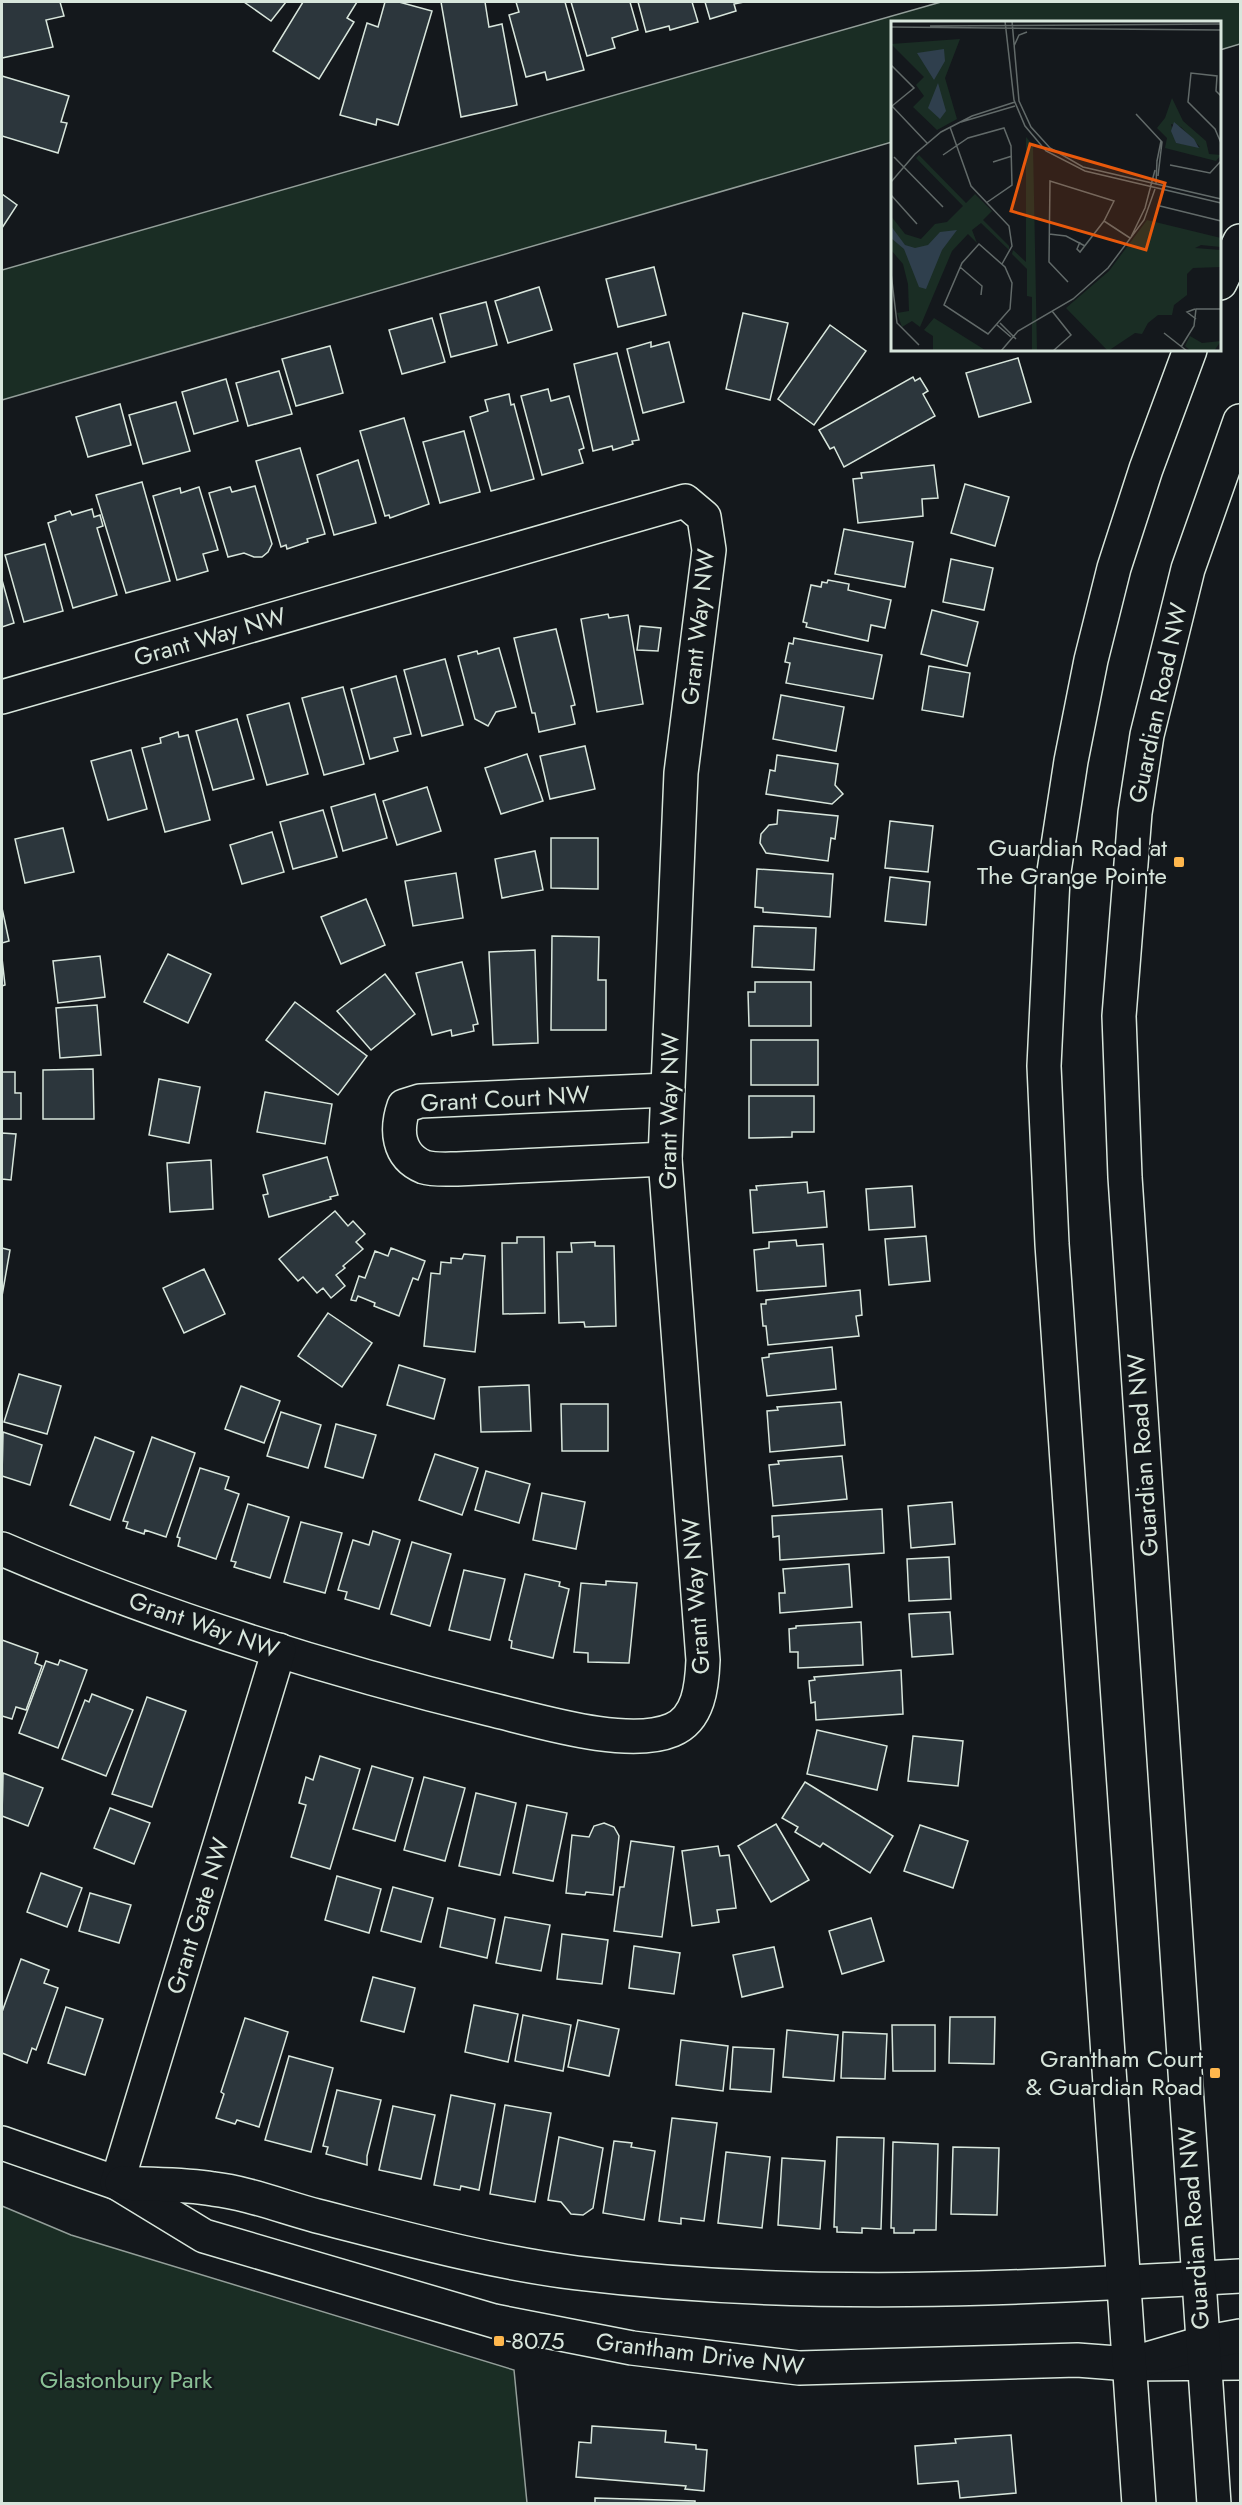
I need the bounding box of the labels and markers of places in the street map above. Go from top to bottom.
place label: Guardian Road at The Grange Pointe [977,830,1167,893]
marker: Guardian Road at The Grange Pointe [1172,855,1186,869]
place label: Grantham Court & Guardian Road [1026,2041,1203,2104]
marker: Grantham Court & Guardian Road [1208,2066,1222,2080]
place label: 8075 [511,2323,565,2358]
marker: 8075 [492,2334,506,2348]

